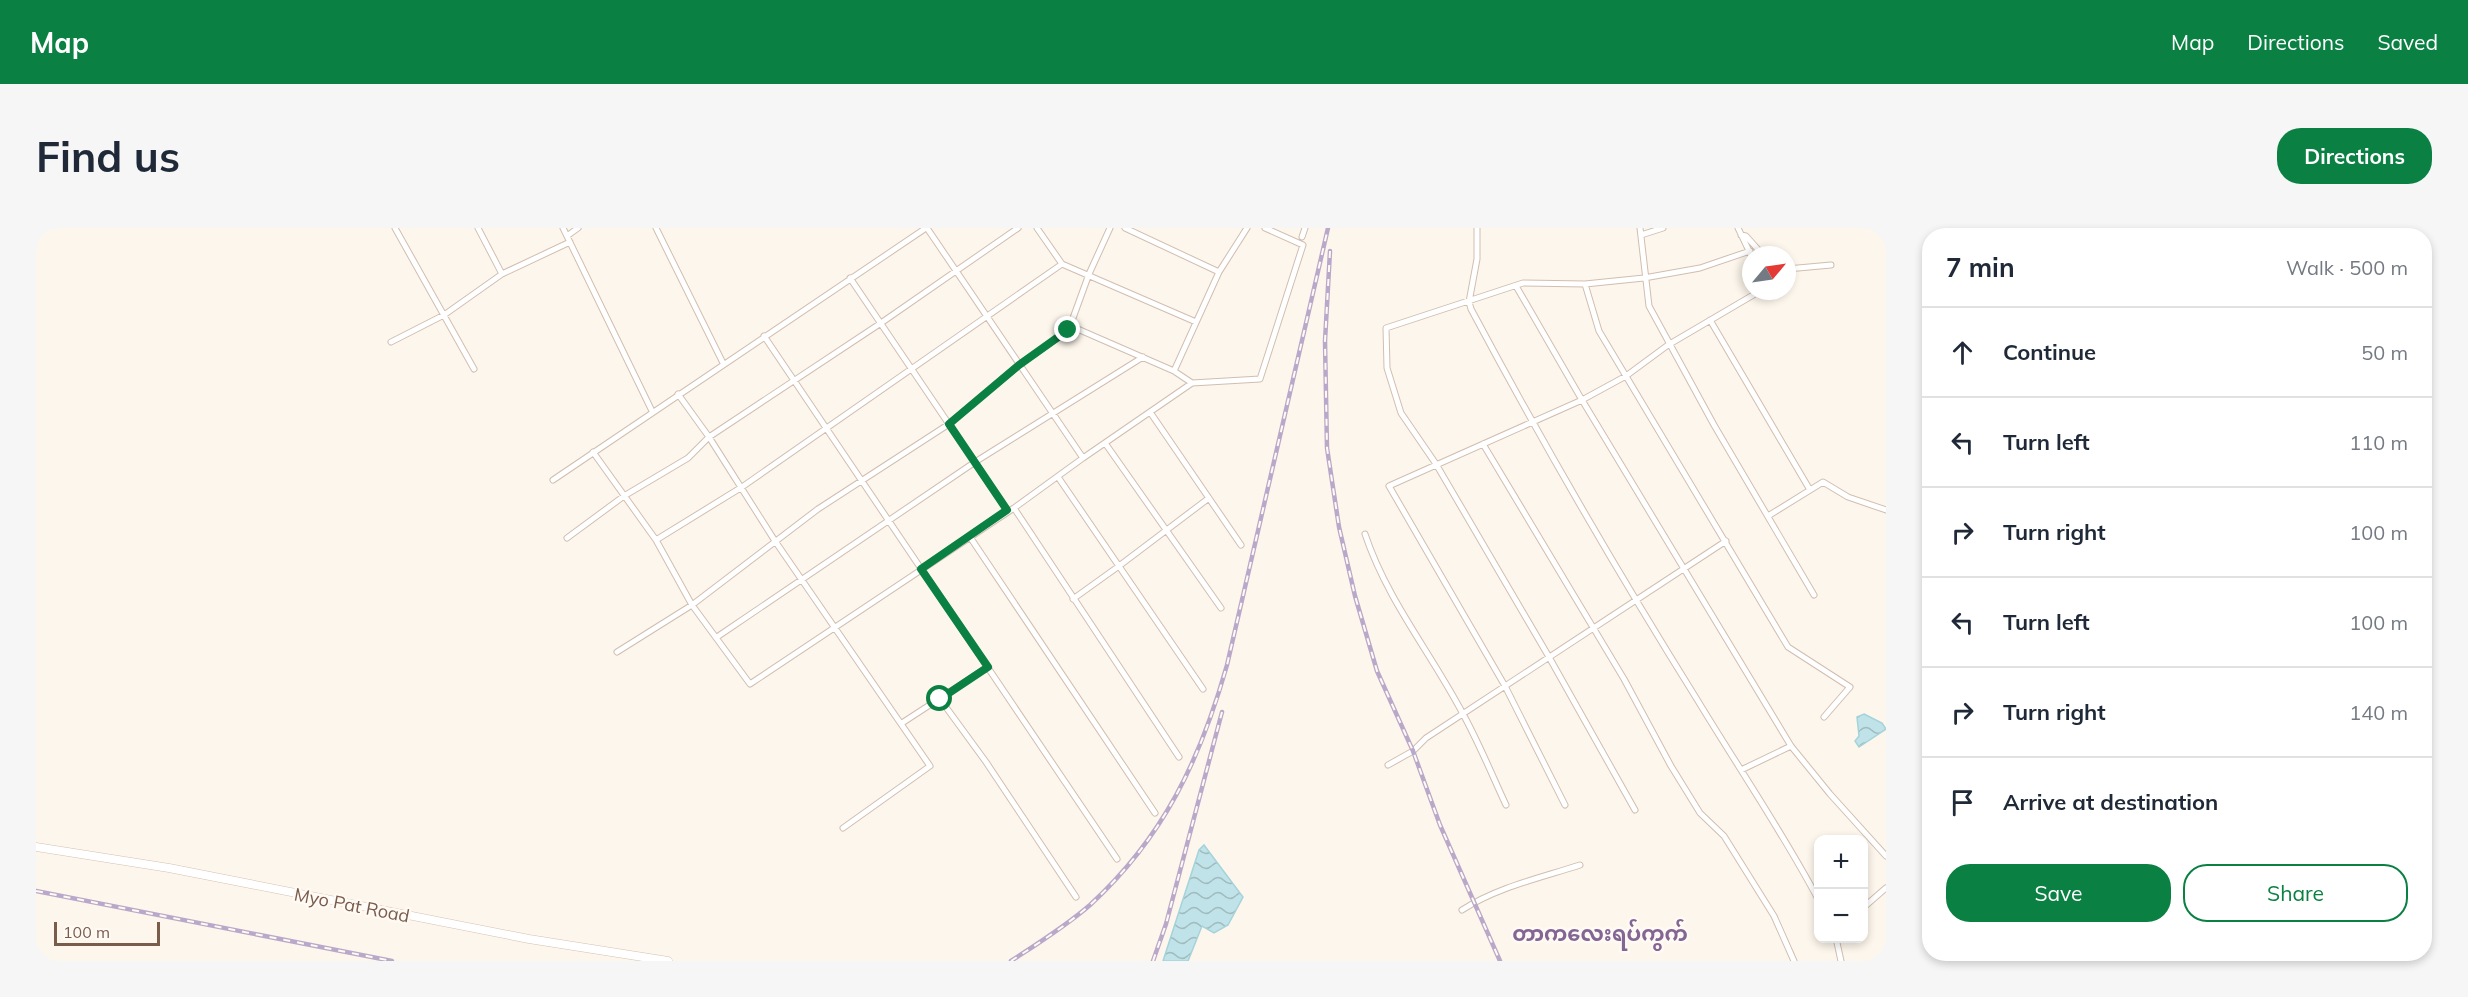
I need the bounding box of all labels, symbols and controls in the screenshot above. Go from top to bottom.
text: Map [30,25,89,60]
text: Map [2171,29,2214,55]
text: Directions [2247,29,2344,55]
text: Saved [2377,29,2438,55]
button: Directions [2277,128,2432,184]
text: Find us [36,130,180,183]
north arrow [1742,246,1796,300]
text: 7 min [1946,251,2015,284]
text: Walk · 500 m [2286,255,2408,280]
route end [1054,316,1080,342]
icon: ahead [1946,336,1979,369]
text: Continue [2003,338,2096,366]
text: 50 m [2361,340,2408,365]
icon: left [1946,426,1979,459]
text: Turn left [2003,428,2090,456]
text: 110 m [2349,430,2408,455]
icon: right [1946,516,1979,549]
text: Turn right [2003,518,2106,546]
text: 100 m [2349,520,2408,545]
icon: left [1946,606,1979,639]
text: Turn left [2003,608,2090,636]
text: 100 m [2349,610,2408,635]
route start [926,685,952,711]
icon: right [1946,696,1979,729]
text: Turn right [2003,698,2106,726]
text: 140 m [2349,700,2408,725]
icon: arrive [1946,786,1979,819]
text: Arrive at destination [2003,788,2218,816]
map controls [1814,835,1868,943]
button: + [1814,835,1868,889]
button: Save [1946,864,2171,922]
button: Share [2183,864,2408,922]
street label: Myo Pat Road [292,883,412,927]
button: − [1814,889,1868,943]
district label: တာကလေးရပ်ကွက် [1512,918,1688,951]
scale bar [54,919,160,946]
text: 100 m [63,922,110,942]

